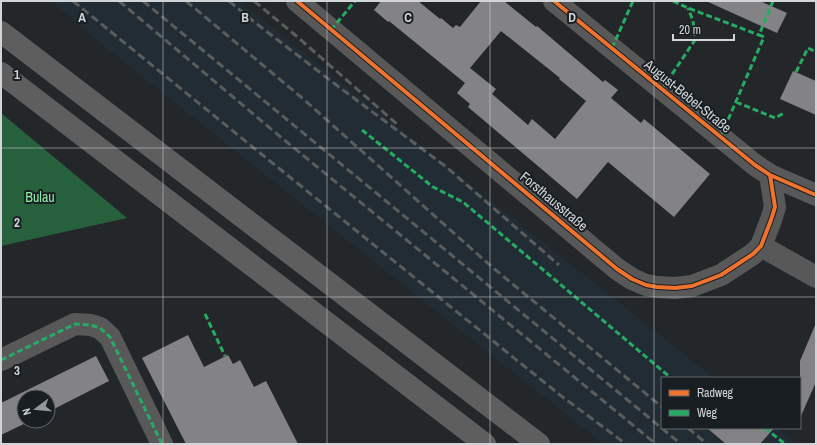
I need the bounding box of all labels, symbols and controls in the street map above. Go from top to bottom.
text: A [78,9,86,26]
text: B [241,9,249,26]
text: C [404,9,412,26]
text: D [568,9,576,26]
scale bar [673,16,734,42]
text: 20 m [679,22,701,38]
street label: August-Bebel-Straße [640,55,735,137]
text: 1 [14,66,20,83]
street label: Forsthausstraße [516,167,592,235]
park label: Bulau [25,188,55,206]
text: 2 [14,214,20,231]
text: 3 [14,362,20,379]
legend [661,377,801,429]
text: Radweg [697,385,734,401]
north arrow [16,389,56,429]
text: Weg [697,405,718,421]
text: N [19,407,34,417]

